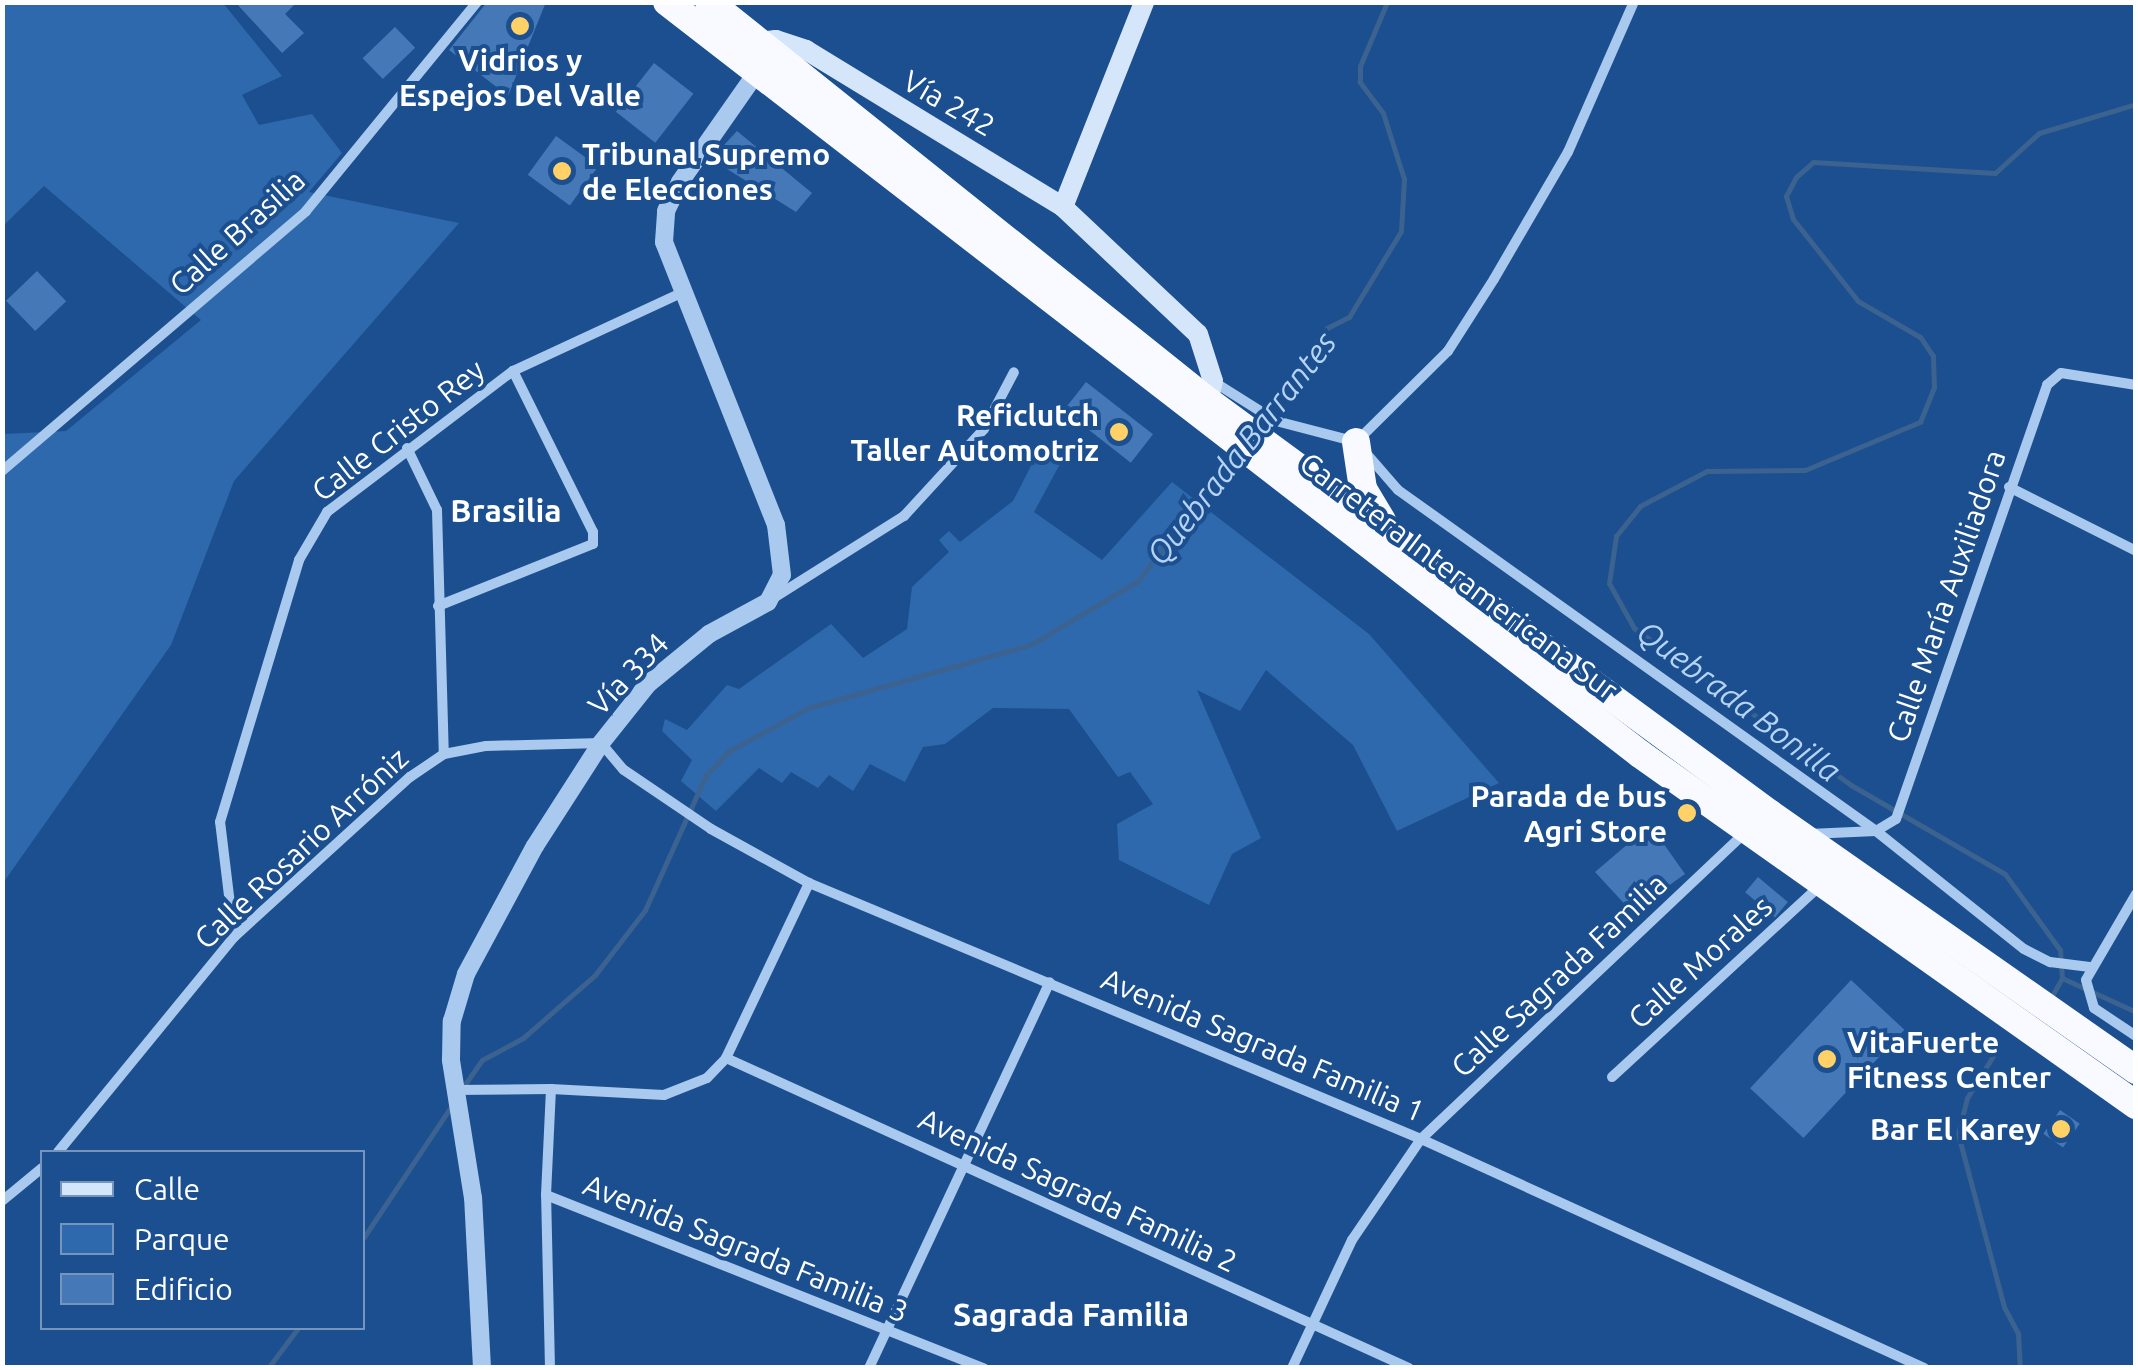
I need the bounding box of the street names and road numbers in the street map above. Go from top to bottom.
street label: Vía 242 [897,62,1001,144]
street label: Calle Brasilia [162,162,312,302]
street label: Calle Cristo Rey [305,352,491,508]
street label: Carretera Interamericana Sur [1293,445,1625,707]
street label: Calle María Auxiliadora [1879,445,2013,747]
street label: Vía 334 [580,625,676,723]
street label: Calle Rosario Arróniz [187,740,415,956]
street label: Calle Sagrada Familia [1444,866,1674,1084]
street label: Calle Morales [1621,888,1779,1036]
street label: Avenida Sagrada Familia 1 [1096,961,1430,1129]
street label: Avenida Sagrada Familia 2 [913,1100,1243,1280]
street label: Avenida Sagrada Familia 3 [578,1166,914,1330]

